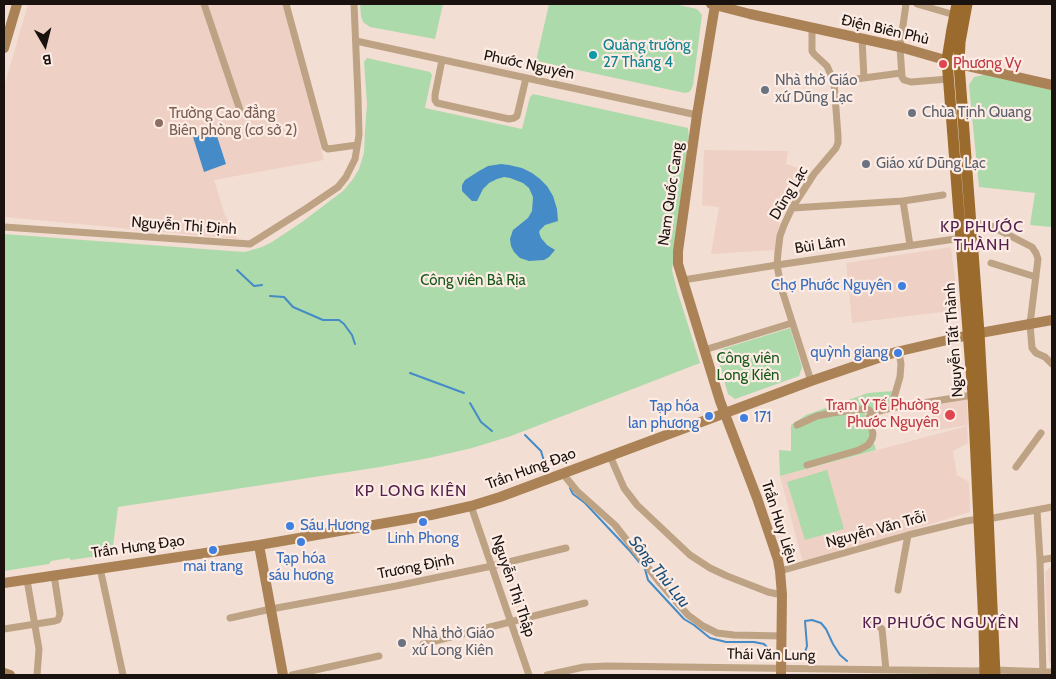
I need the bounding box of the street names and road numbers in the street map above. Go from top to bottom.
street label: Điện Biên Phủ [839,11,931,49]
street label: Phước Nguyên [482,47,576,83]
street label: Nam Quốc Cang [655,141,687,247]
street label: Dũng Lạc [766,163,812,223]
street label: Nguyễn Thị Định [131,213,237,239]
street label: Bùi Lâm [793,232,847,258]
street label: Nguyễn Tất Thành [941,282,967,398]
street label: Trần Hưng Đạo [484,444,578,494]
street label: Trần Huy Liệu [757,478,801,566]
street label: Nguyễn Văn Trỗi [824,508,928,552]
street label: Trần Hưng Đạo [90,532,186,562]
street label: Nguyễn Thị Thập [487,533,539,639]
street label: Trương Định [376,551,456,583]
street label: Thái Văn Lung [727,645,815,665]

